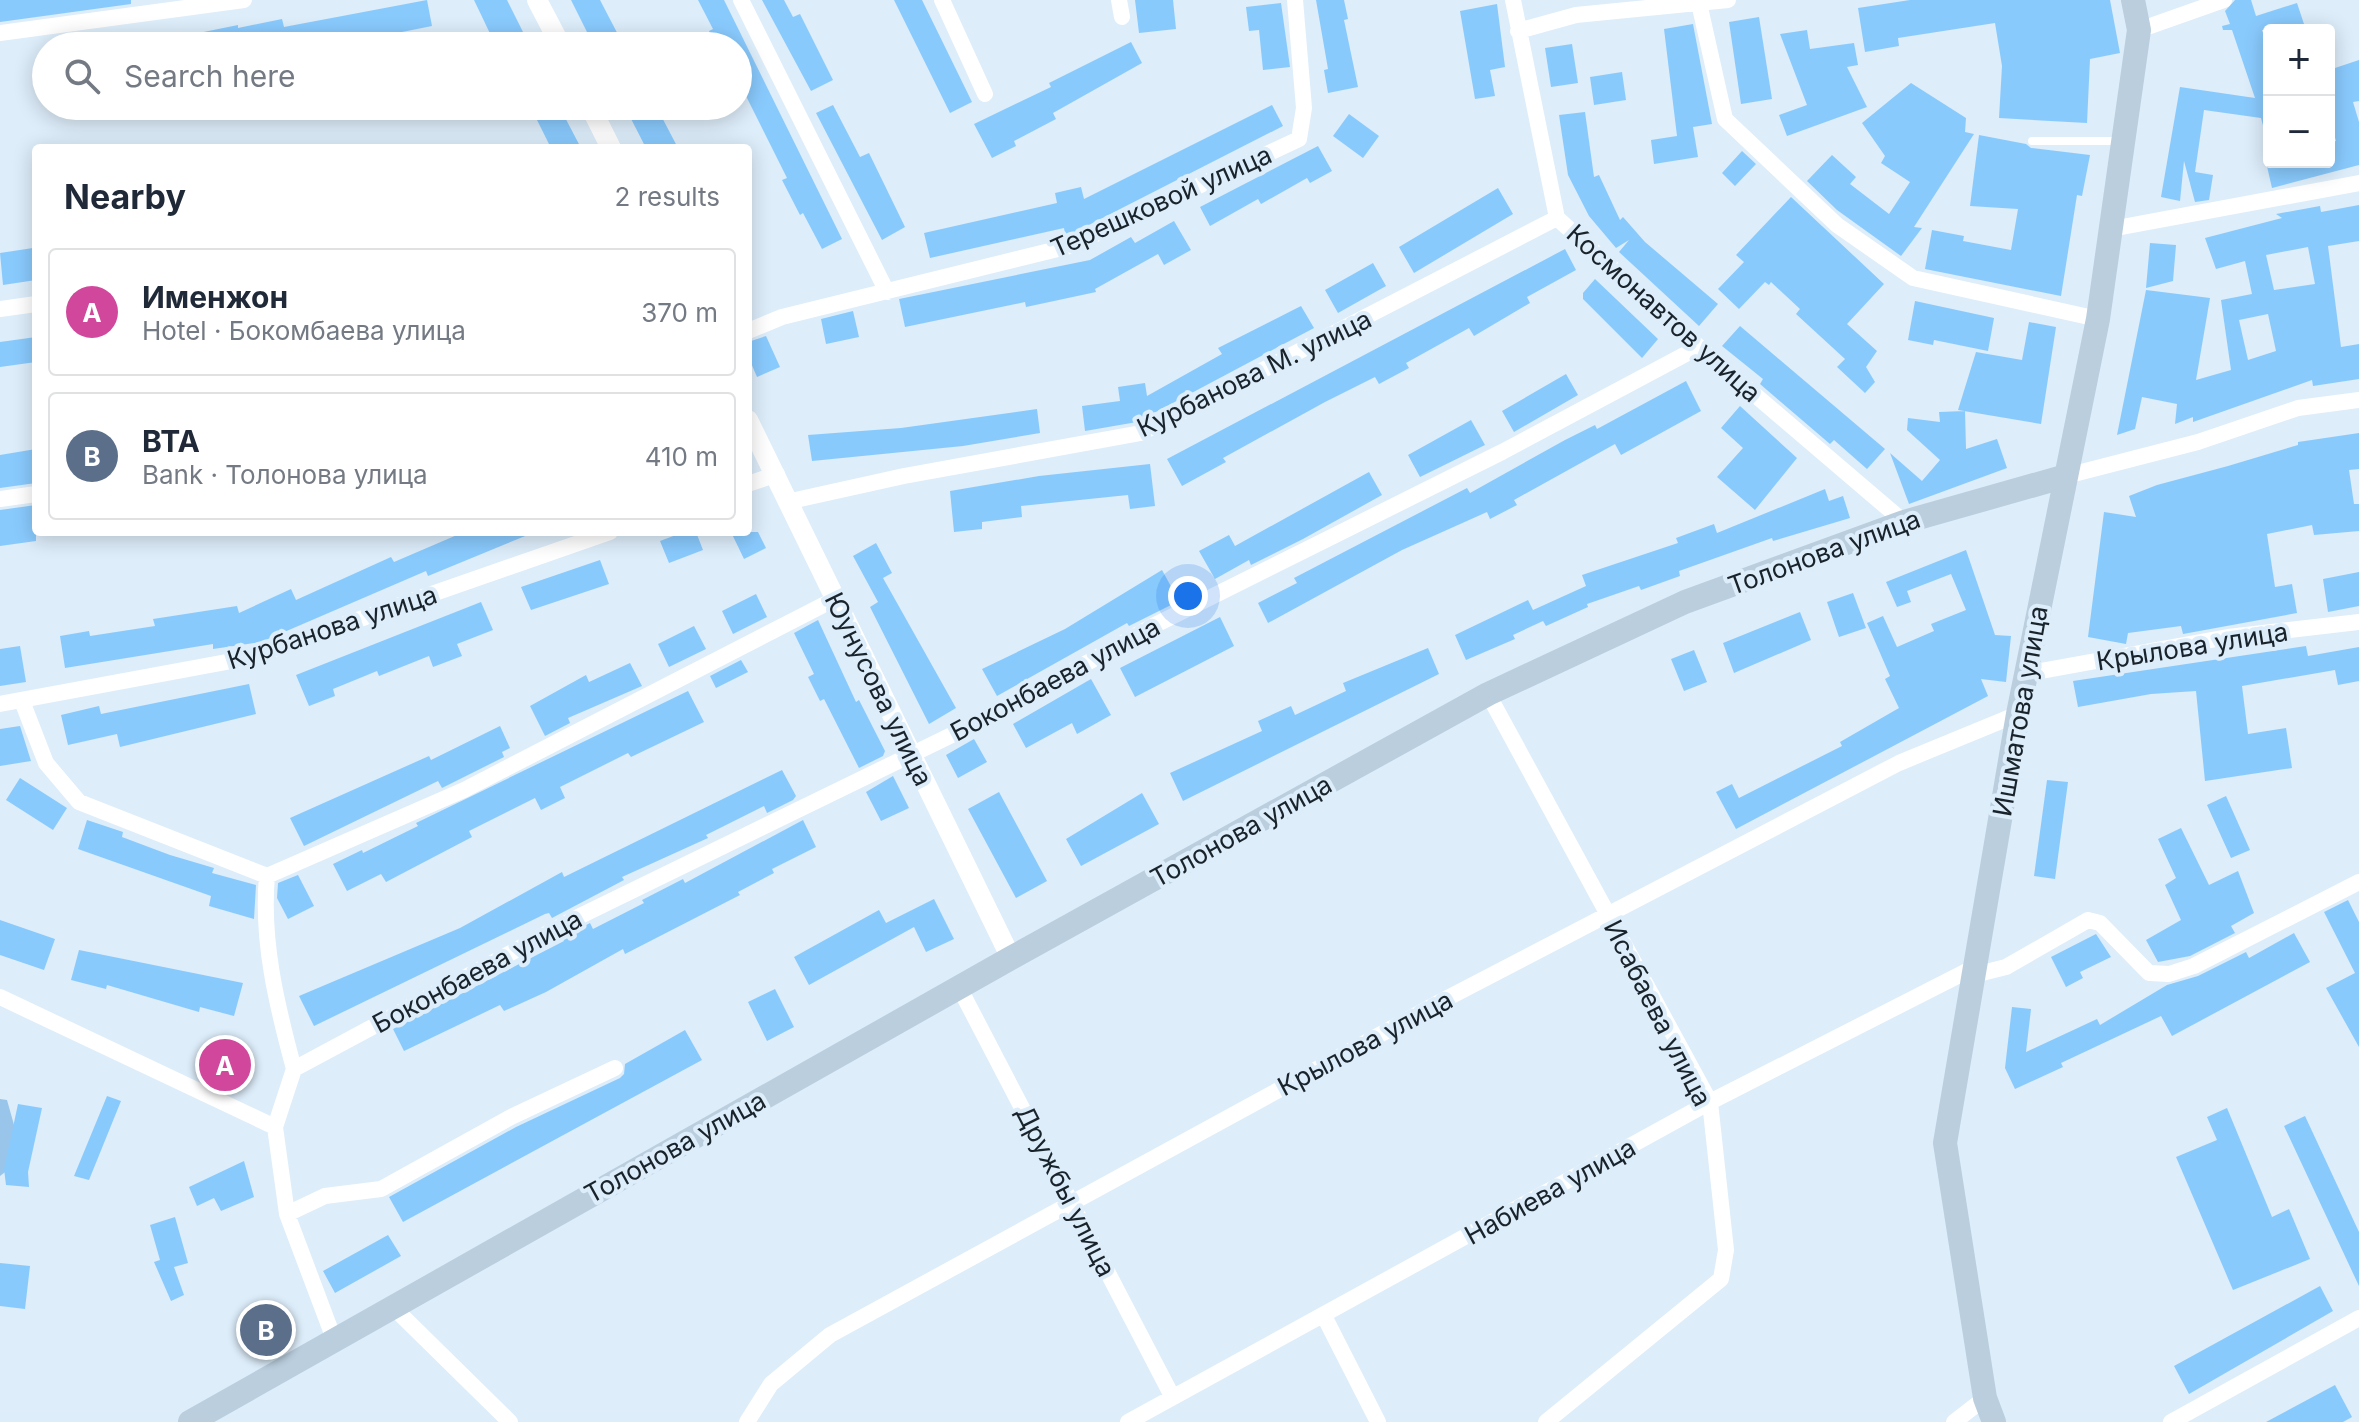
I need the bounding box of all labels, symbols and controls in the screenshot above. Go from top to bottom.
map controls [2263,24,2335,168]
button: + [2263,24,2335,96]
search box [32,32,752,120]
icon: search [60,54,104,98]
text: Search here [124,58,296,94]
button: − [2263,96,2335,168]
street label: Терешковой улица [1046,138,1276,264]
text: Nearby [64,176,186,217]
text: 2 results [615,181,720,212]
street label: Космонавтов улица [1561,218,1767,408]
text: Именжон [142,279,288,315]
text: A [82,297,102,328]
text: 370 m [641,297,718,328]
street label: Курбанова М. улица [1132,303,1376,443]
text: Hotel · Бокомбаева улица [142,315,466,346]
text: BTA [142,423,200,459]
text: B [83,441,101,472]
text: 410 m [645,441,718,472]
text: Bank · Толонова улица [142,459,428,490]
street label: Толонова улица [1724,503,1924,601]
your location [1168,576,1208,616]
street label: Курбанова улица [223,579,441,675]
street label: Юунусова улица [819,587,939,791]
street label: Ишматова улица [1986,603,2054,819]
street label: Боконбаева улица [945,611,1165,747]
street label: Крылова улица [2094,616,2290,676]
street label: Толонова улица [1145,768,1337,894]
street label: Боконбаева улица [367,903,587,1039]
street label: Исабаева улица [1598,915,1718,1111]
street label: Крылова улица [1272,984,1458,1102]
pin: A [199,1035,251,1095]
street label: Толонова улица [579,1084,771,1210]
street label: Дружбы улица [1009,1100,1123,1282]
street label: Набиева улица [1459,1131,1641,1251]
pin: B [240,1300,292,1360]

